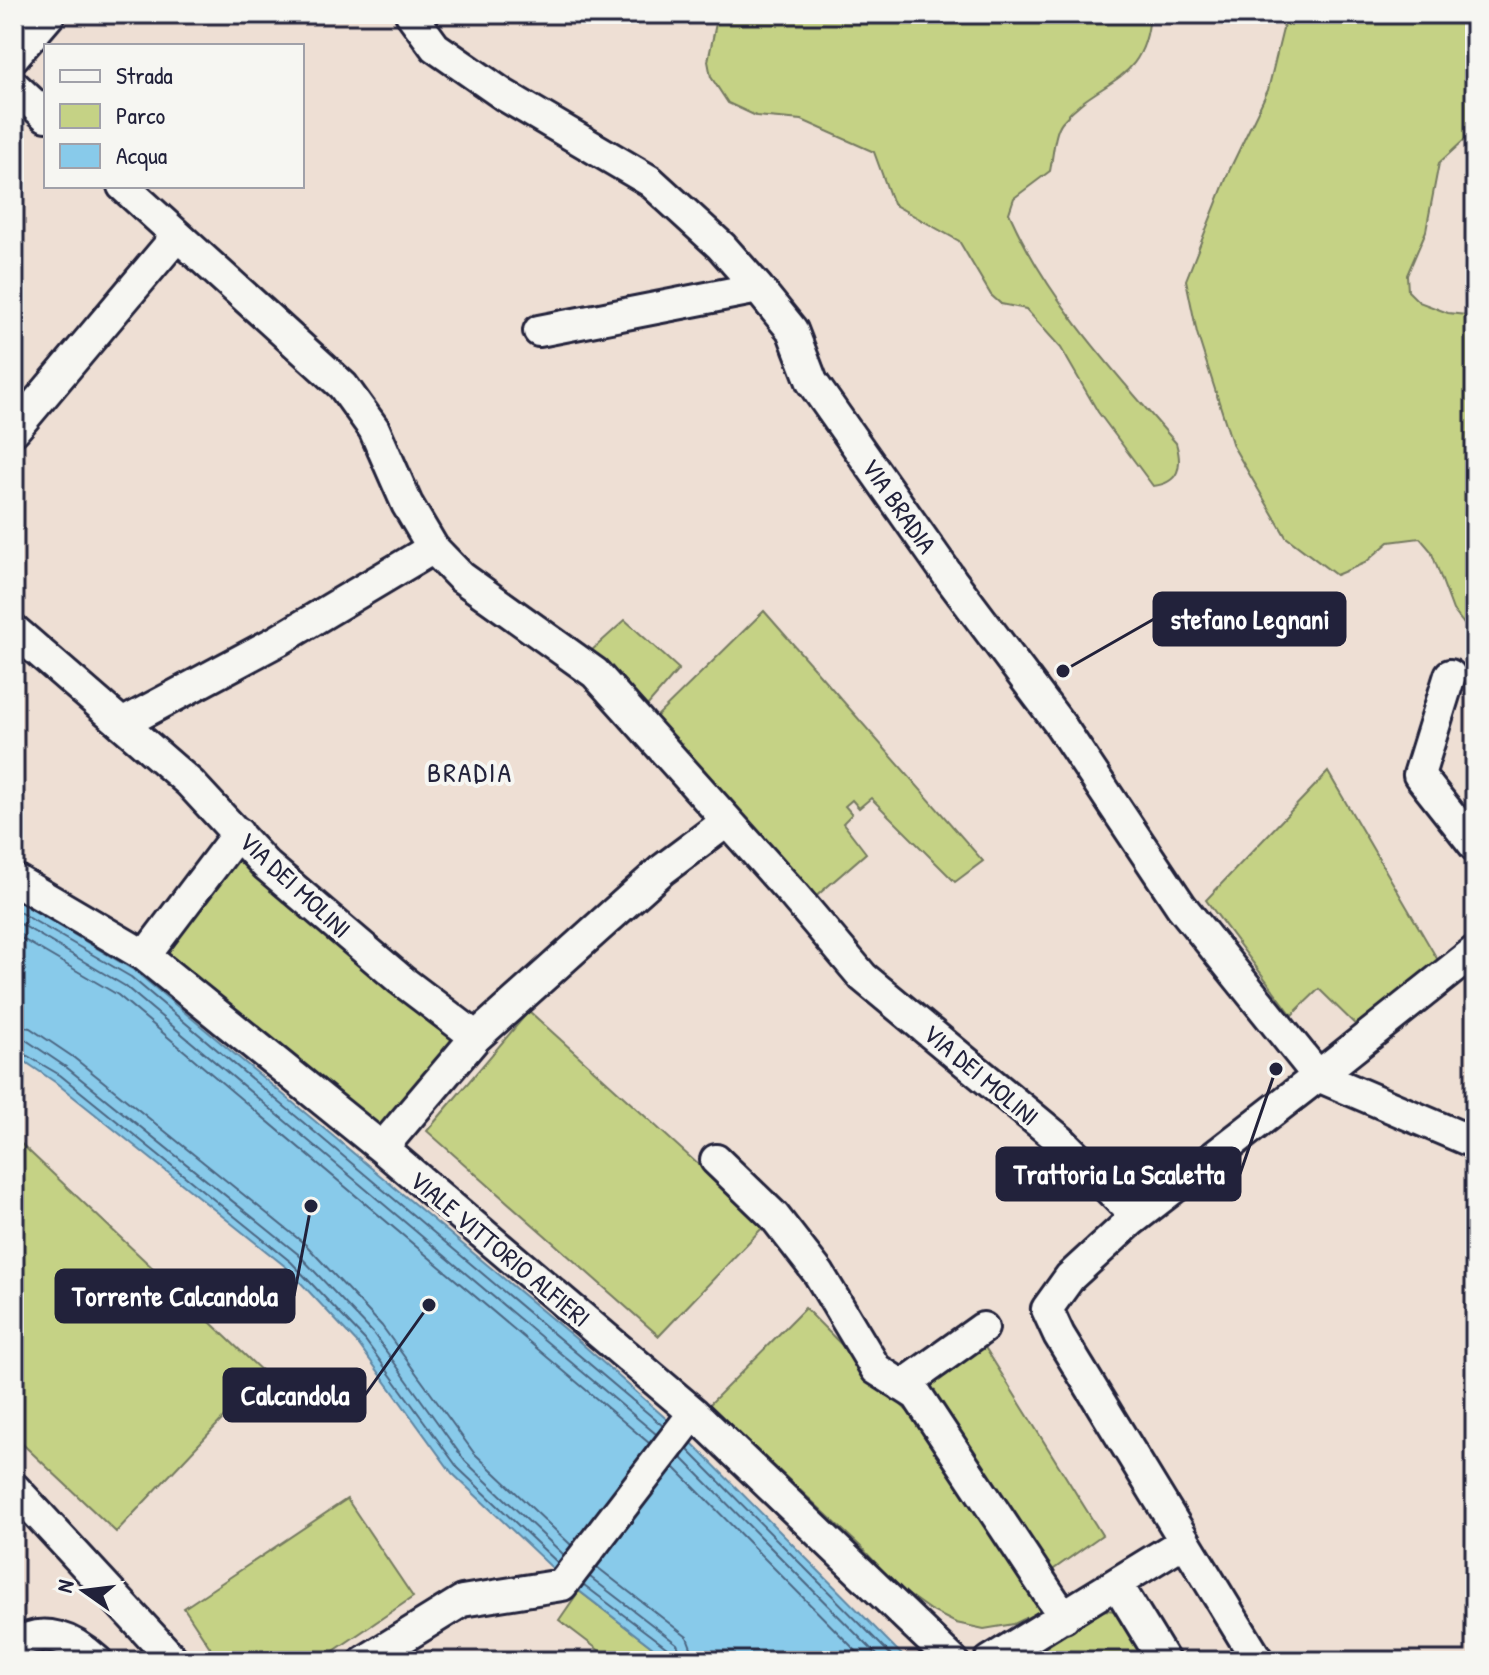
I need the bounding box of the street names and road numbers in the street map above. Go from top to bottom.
street label: VIA BRADIA [854,451,945,560]
street label: VIA DEI MOLINI [232,824,359,946]
street label: VIA DEI MOLINI [916,1016,1047,1133]
street label: VIALE VITTORIO ALFIERI [402,1163,598,1335]

